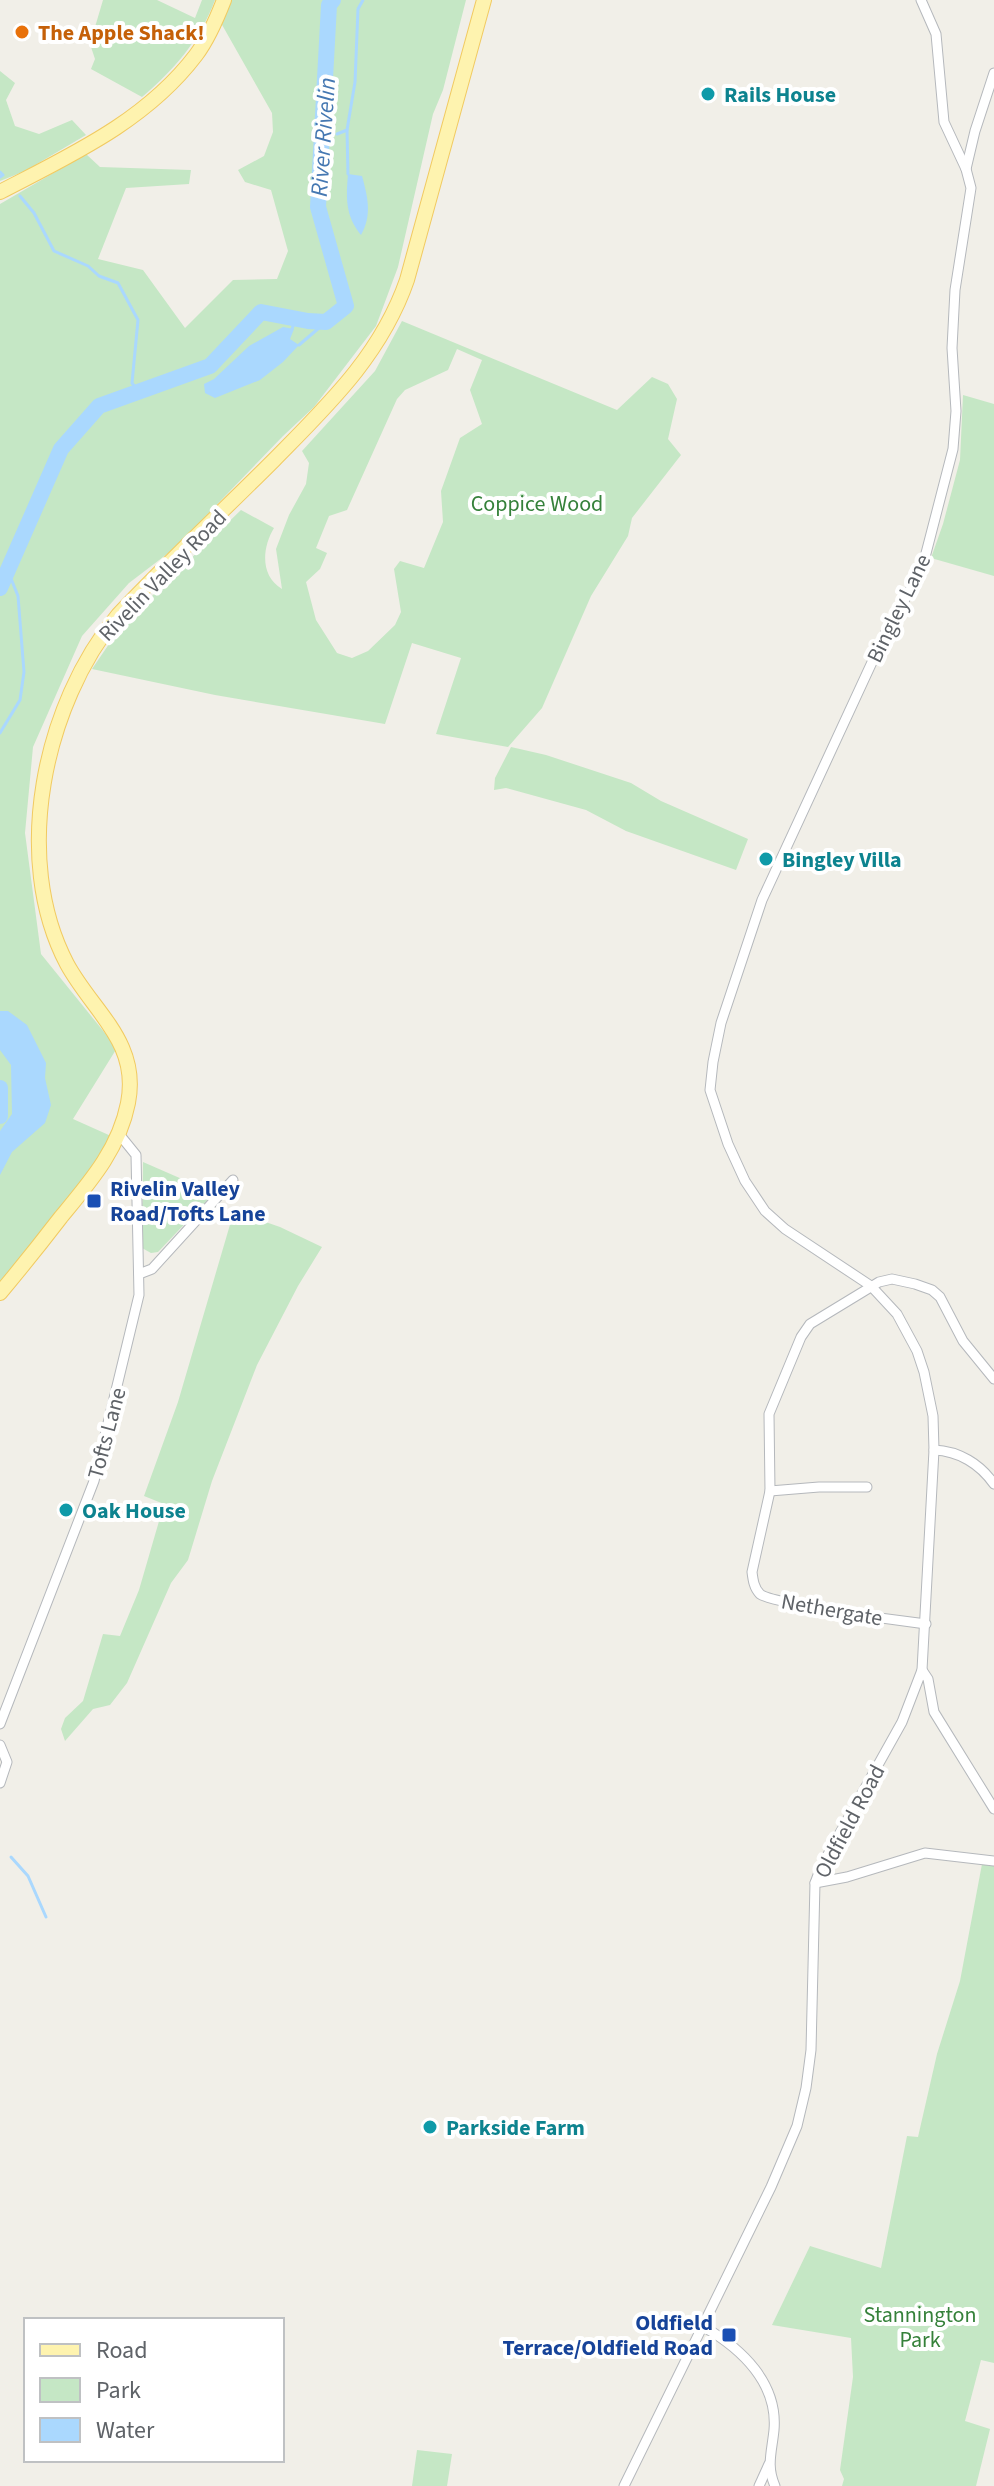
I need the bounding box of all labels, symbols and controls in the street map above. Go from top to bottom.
place label: The Apple Shack! [38,17,205,49]
marker: The Apple Shack! [13,23,31,41]
water label: River Rivelin [302,76,345,198]
place label: Rails House [724,79,836,111]
marker: Rails House [699,85,717,103]
park label: Coppice Wood [471,488,603,520]
street label: Rivelin Valley Road [91,503,234,649]
street label: Bingley Lane [859,549,939,668]
place label: Bingley Villa [782,844,902,876]
marker: Bingley Villa [757,850,775,868]
place label: Rivelin Valley Road/Tofts Lane [110,1173,266,1230]
marker: Rivelin Valley Road/Tofts Lane [85,1192,103,1210]
street label: Tofts Lane [79,1384,135,1483]
place label: Oak House [82,1495,186,1527]
marker: Oak House [57,1501,75,1519]
street label: Nethergate [779,1585,885,1635]
street label: Oldfield Road [807,1759,893,1884]
place label: Parkside Farm [446,2112,585,2144]
marker: Parkside Farm [421,2118,439,2136]
park label: Stannington Park [864,2299,976,2356]
place label: Oldfield Terrace/Oldfield Road [503,2307,713,2364]
legend [24,2318,284,2462]
marker: Oldfield Terrace/Oldfield Road [720,2326,738,2344]
text: Road [96,2333,148,2368]
text: Park [96,2373,141,2408]
text: Water [96,2413,155,2448]

